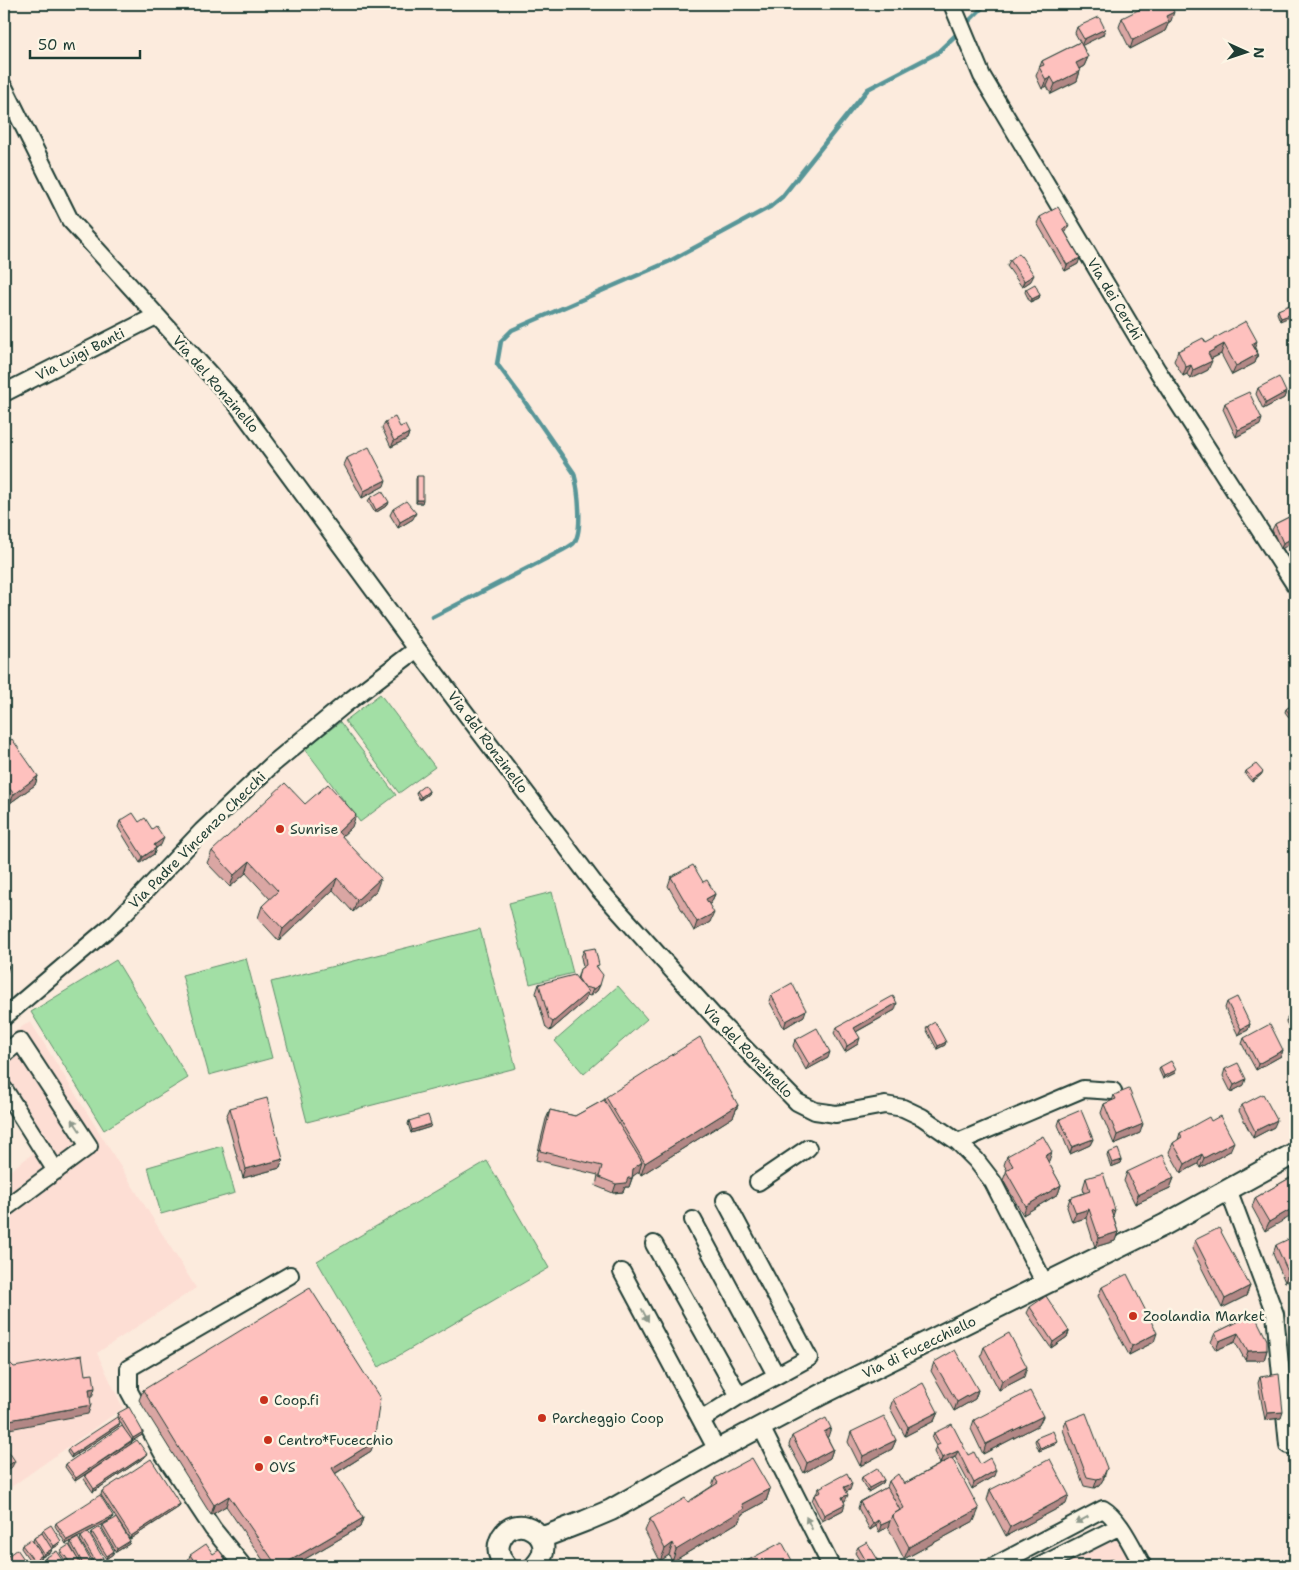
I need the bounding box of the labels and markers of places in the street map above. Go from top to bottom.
place label: Sunrise [290,820,338,838]
marker: Sunrise [274,823,286,835]
place label: Zoolandia Market [1143,1307,1265,1325]
marker: Zoolandia Market [1127,1310,1139,1322]
place label: Coop.fi [274,1391,319,1409]
marker: Coop.fi [258,1394,270,1406]
place label: Parcheggio Coop [552,1409,664,1427]
marker: Parcheggio Coop [536,1412,548,1424]
place label: Centro*Fucecchio [278,1431,393,1449]
marker: Centro*Fucecchio [262,1434,274,1446]
place label: OVS [269,1458,296,1476]
marker: OVS [253,1461,265,1473]

